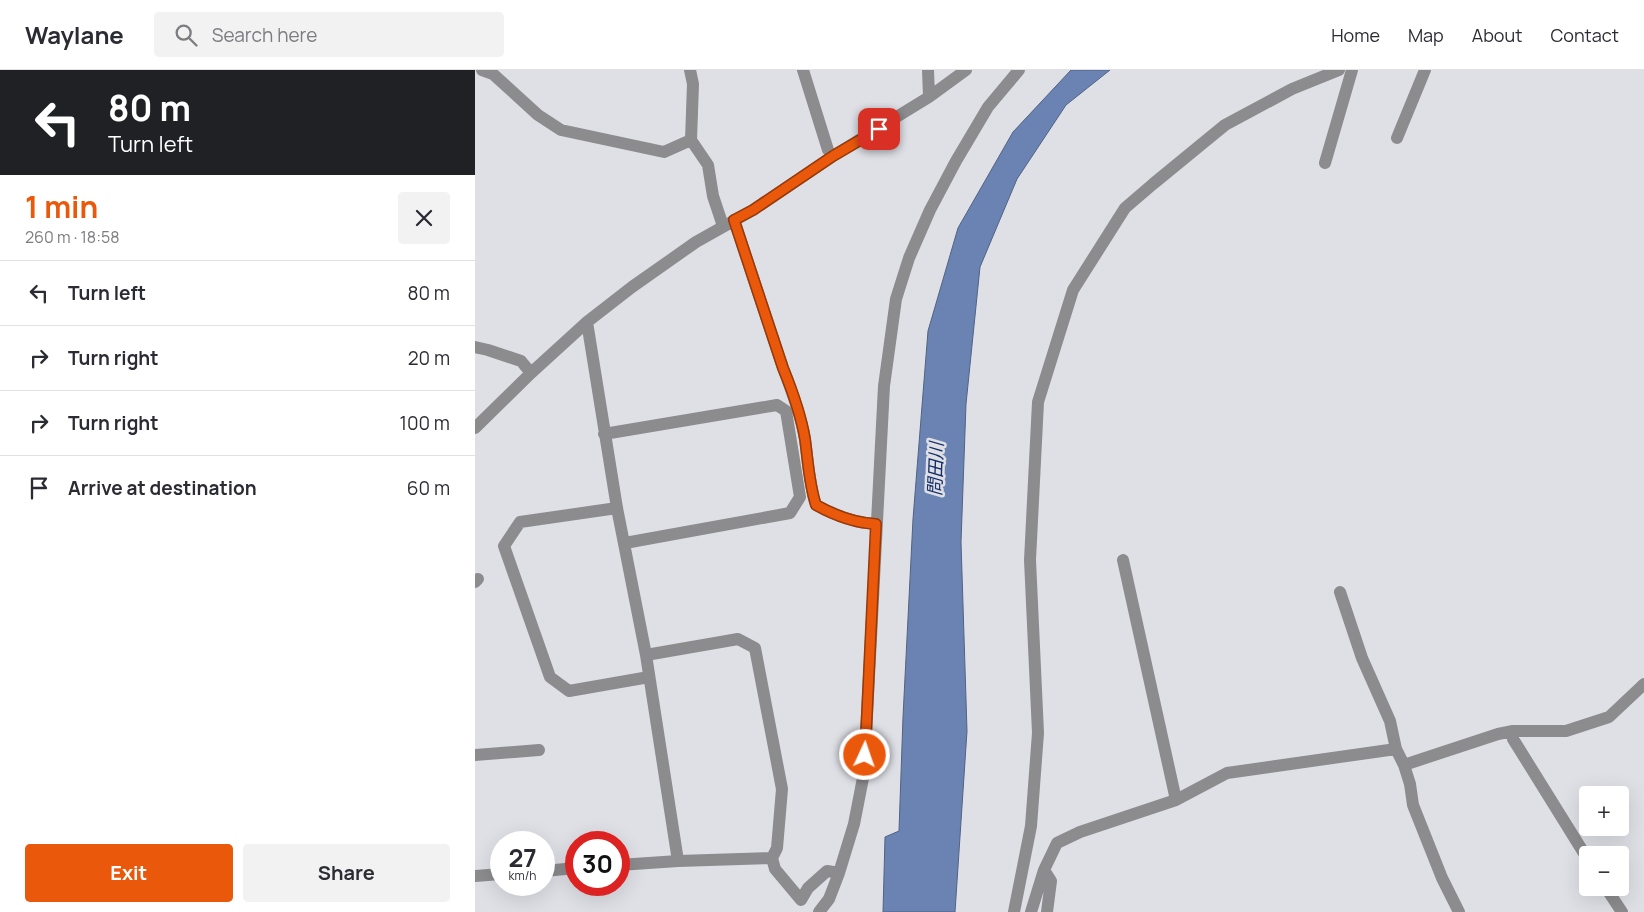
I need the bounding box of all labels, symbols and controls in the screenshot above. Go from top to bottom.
search box [154,12,504,57]
text: Waylane [25,18,124,51]
icon: search [172,21,200,49]
text: Search here [212,22,317,48]
text: Home [1331,23,1380,47]
text: Map [1408,23,1444,47]
text: About [1472,23,1522,47]
text: Contact [1550,23,1619,47]
text: 80 m [108,84,191,132]
icon: left [25,90,90,155]
pin [858,108,900,150]
icon: arrive [865,115,893,143]
text: Turn left [108,129,193,159]
text: 1 min [25,186,98,227]
button: close [398,192,450,244]
text: 260 m · 18:58 [25,226,119,248]
icon: left [25,279,53,307]
text: Turn left [68,280,146,306]
text: 80 m [407,280,450,306]
icon: right [25,344,53,372]
text: Turn right [68,345,158,371]
text: 20 m [408,345,450,371]
icon: right [25,409,53,437]
text: Turn right [68,410,158,436]
text: 100 m [399,410,450,436]
water label: 問田川 [922,440,948,496]
icon: arrive [25,474,53,502]
text: Arrive at destination [68,475,257,501]
text: 60 m [407,475,450,501]
position arrow [838,728,890,780]
map controls [1579,786,1629,896]
button: + [1579,786,1629,836]
speed limit sign: 30 [565,831,630,896]
text: 27 [508,840,537,875]
button: Exit [25,844,233,902]
button: Share [243,844,450,902]
button: − [1579,846,1629,896]
text: km/h [509,867,536,884]

